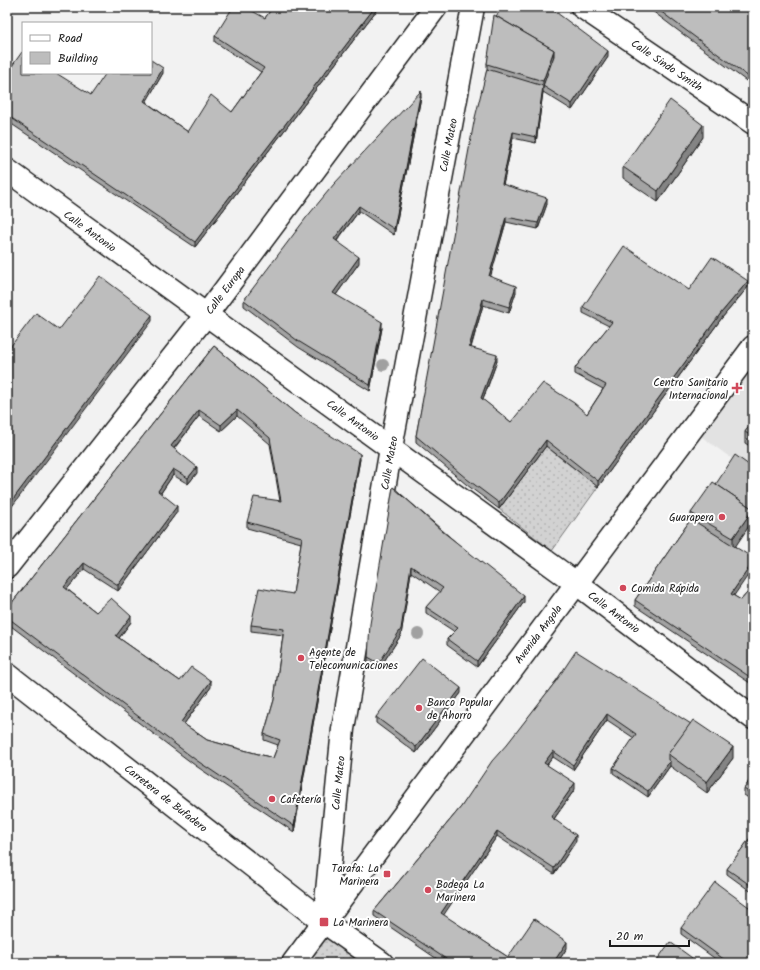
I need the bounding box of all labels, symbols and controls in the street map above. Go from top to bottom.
legend [22,22,152,74]
text: Road [58,29,83,48]
street label: Calle Sindo Smith [627,35,706,97]
text: Building [58,49,98,68]
street label: Calle Mateo [435,117,463,174]
street label: Calle Antonio [59,206,120,257]
street label: Calle Europa [201,262,250,319]
place label: Centro Sanitario Internacional [653,374,728,405]
marker: Centro Sanitario Internacional [731,382,743,394]
street label: Calle Antonio [322,395,383,446]
street label: Calle Mateo [376,435,404,492]
place label: Guarapera [669,509,714,527]
marker: Guarapera [717,512,727,522]
place label: Comida Rápida [631,580,699,598]
marker: Comida Rápida [618,583,628,593]
street label: Calle Antonio [583,587,643,639]
street label: Avenida Angola [510,601,567,668]
place label: Agente de Telecomunicaciones [309,644,398,675]
marker: Agente de Telecomunicaciones [296,653,306,663]
place label: Banco Popular de Ahorro [427,694,494,725]
marker: Banco Popular de Ahorro [414,703,424,713]
street label: Calle Mateo [327,755,351,811]
street label: Carretera de Bufadero [120,760,211,837]
place label: Cafetería [280,791,321,809]
marker: Cafetería [267,794,277,804]
place label: Tarafa: La Marinera [332,860,379,891]
marker: Tarafa: La Marinera [382,869,392,879]
place label: Bodega La Marinera [436,876,484,907]
marker: Bodega La Marinera [423,885,433,895]
place label: La Marinera [333,914,388,932]
marker: La Marinera [318,916,330,928]
scale bar [610,922,689,948]
text: 20 m [616,927,644,946]

